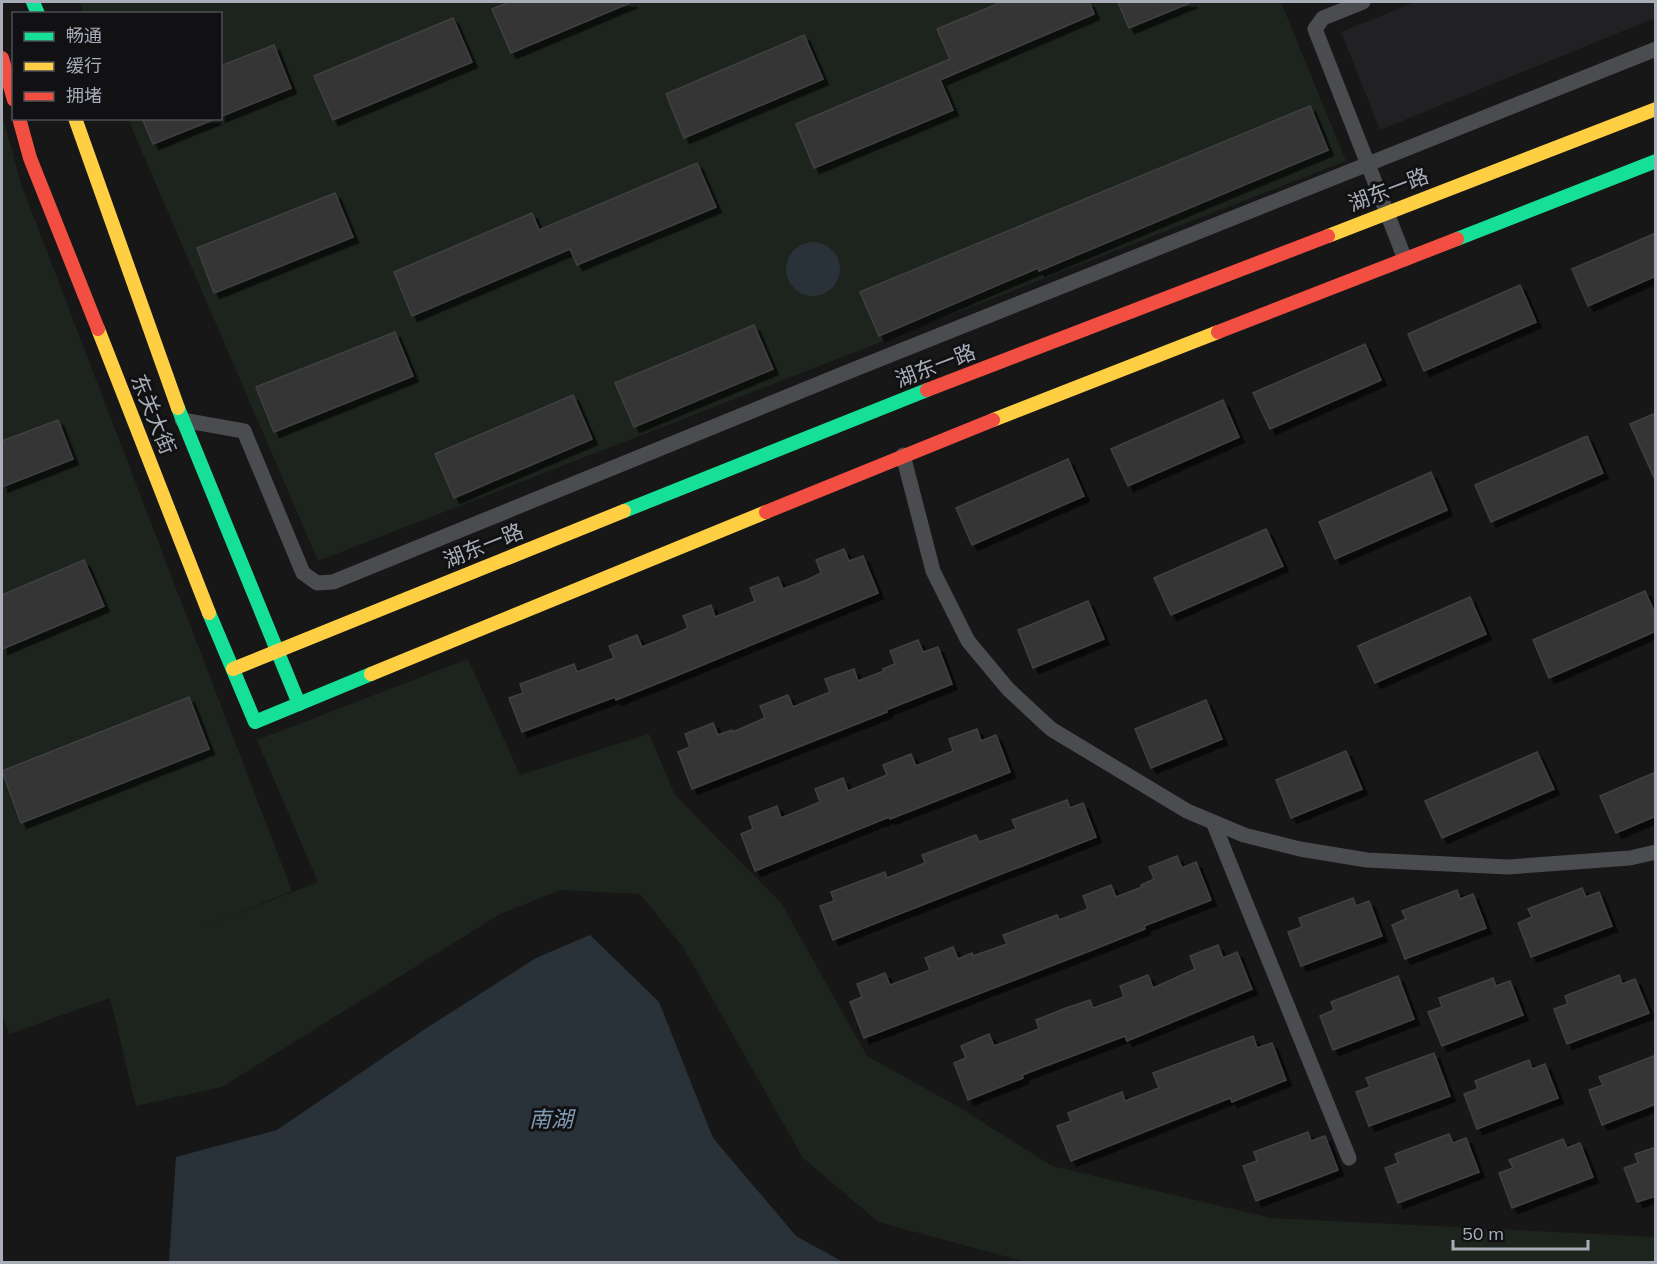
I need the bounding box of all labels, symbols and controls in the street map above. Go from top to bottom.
legend [12,12,222,120]
text: 畅通 [66,24,102,47]
text: 缓行 [66,54,102,77]
text: 拥堵 [66,84,102,107]
street label: 湖东一路 [1344,162,1432,216]
street label: 湖东一路 [891,338,979,392]
street label: 东关大街 [126,370,182,458]
street label: 湖东一路 [439,517,527,573]
water label: 南湖 [529,1105,576,1133]
scale bar [1453,1213,1588,1251]
text: 50 m [1462,1222,1504,1245]

